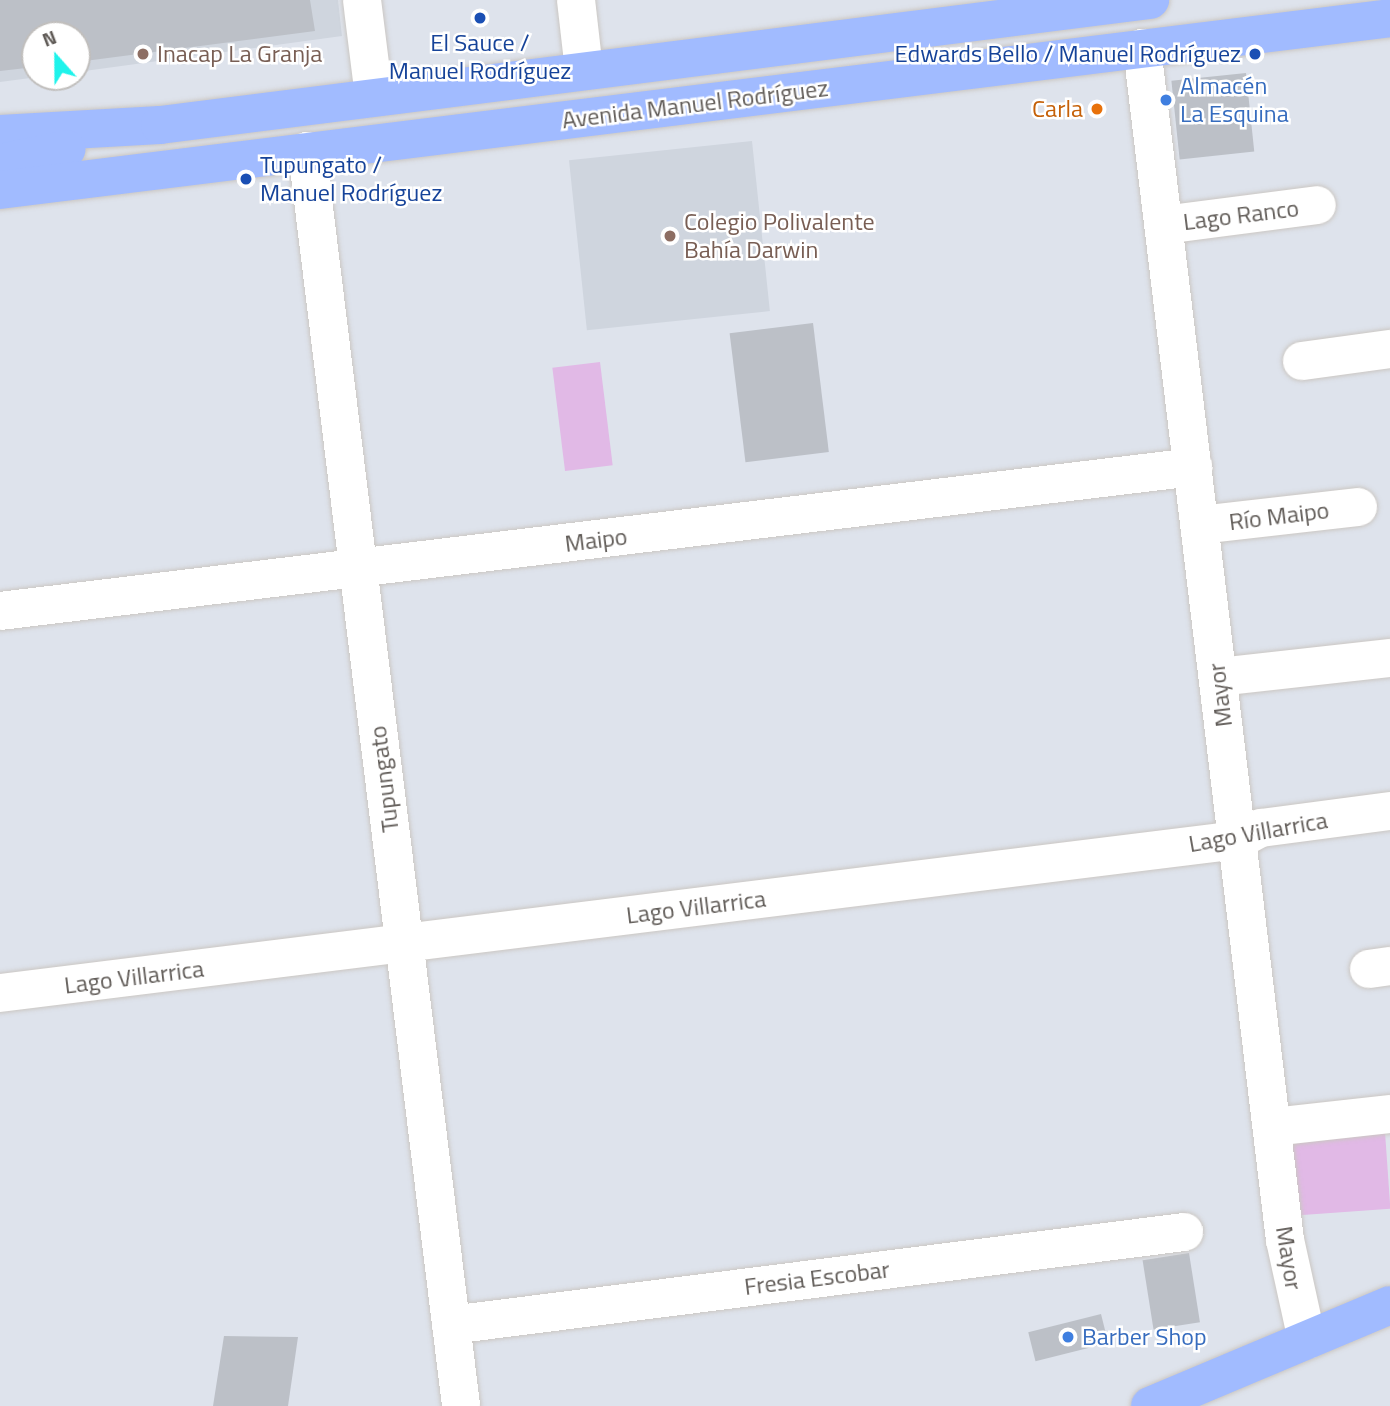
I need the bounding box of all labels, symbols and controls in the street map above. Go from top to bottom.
marker: El Sauce / Manuel Rodríguez [472,10,488,26]
north arrow [21,21,91,91]
text: N [38,22,60,54]
place label: El Sauce / Manuel Rodríguez [389,29,571,85]
place label: Inacap La Granja [157,40,322,68]
place label: Edwards Bello / Manuel Rodríguez [894,40,1241,68]
marker: Inacap La Granja [135,46,151,62]
marker: Edwards Bello / Manuel Rodríguez [1247,46,1263,62]
place label: Almacén La Esquina [1180,72,1289,128]
street label: Avenida Manuel Rodríguez [560,73,830,135]
marker: Almacén La Esquina [1158,92,1174,108]
place label: Carla [1032,95,1083,123]
marker: Carla [1089,101,1105,117]
place label: Tupungato / Manuel Rodríguez [260,151,442,207]
marker: Tupungato / Manuel Rodríguez [238,171,254,187]
street label: Lago Ranco [1181,194,1301,236]
place label: Colegio Polivalente Bahía Darwin [684,208,875,264]
marker: Colegio Polivalente Bahía Darwin [662,228,678,244]
street label: Río Maipo [1227,496,1331,536]
street label: Maipo [563,522,629,558]
street label: Mayor [1202,661,1238,729]
street label: Tupungato [363,724,405,834]
street label: Lago Villarrica [1186,806,1330,858]
street label: Lago Villarrica [625,884,767,930]
street label: Lago Villarrica [63,954,205,1000]
street label: Mayor [1270,1224,1308,1292]
street label: Fresia Escobar [743,1255,891,1301]
place label: Barber Shop [1082,1323,1207,1351]
marker: Barber Shop [1060,1329,1076,1345]

